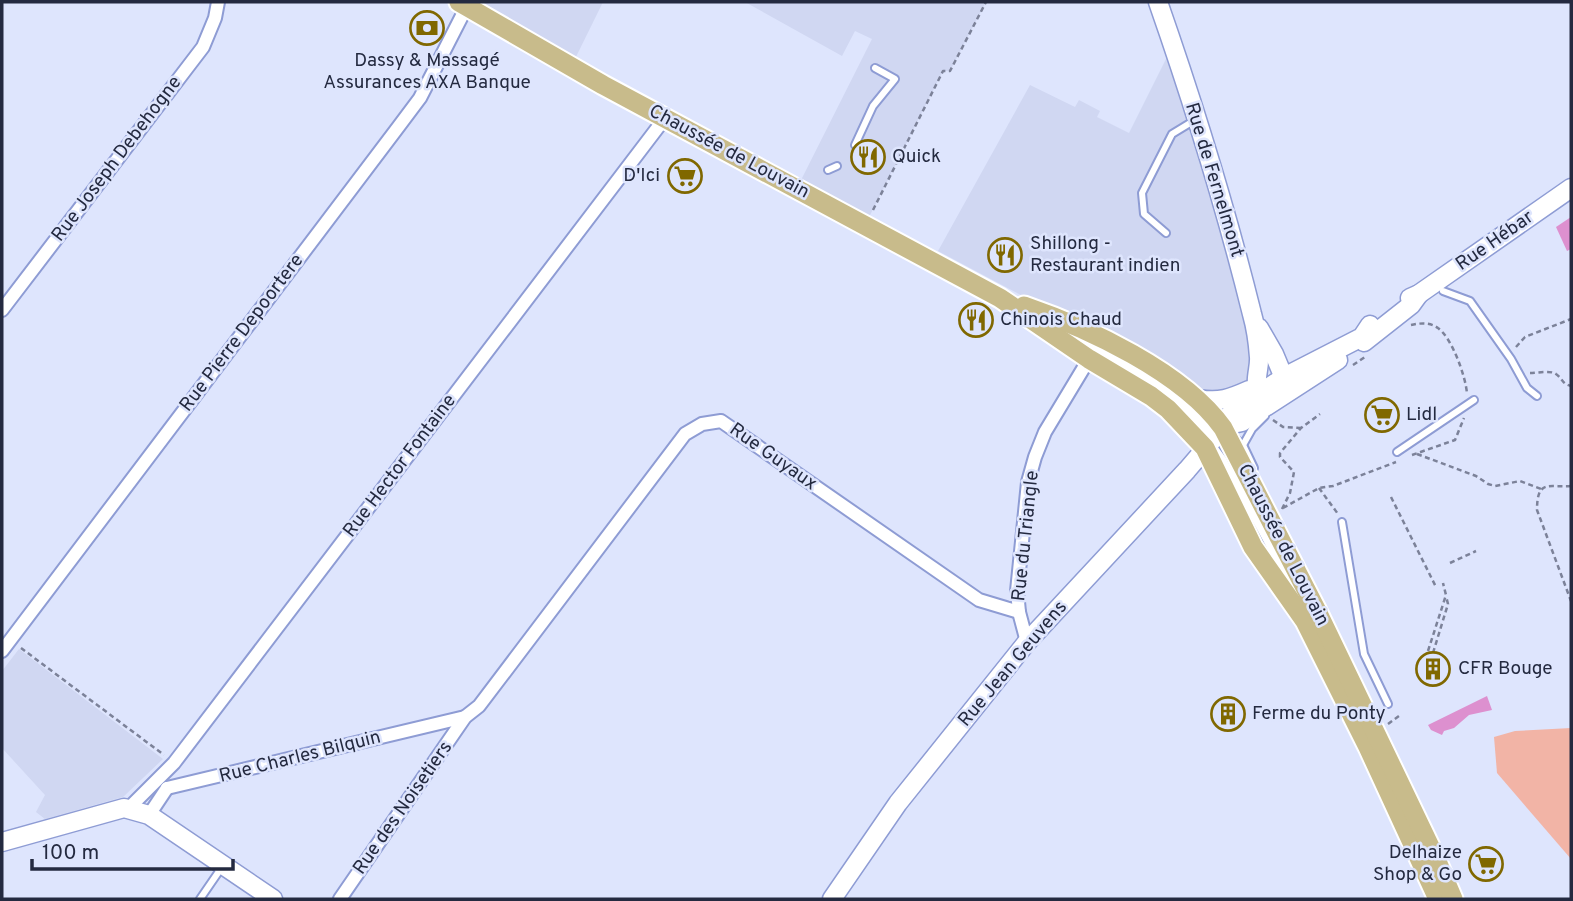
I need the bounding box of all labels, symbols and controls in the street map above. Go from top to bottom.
bank icon: Dassy & Massagé Assurances AXA Banque [408,9,446,47]
place label: Dassy & Massagé Assurances AXA Banque [323,49,531,95]
street label: Rue Joseph Debehogne [47,71,187,247]
street label: Chaussée de Louvain [644,99,814,205]
street label: Rue de Fernelmont [1179,100,1249,260]
restaurant icon: Quick [849,138,887,176]
place label: Quick [892,145,941,169]
supermarket icon: D'Ici [666,157,704,195]
place label: D'Ici [623,164,660,188]
street label: Rue Hébar [1451,205,1539,277]
place label: Shillong - Restaurant indien [1030,232,1180,278]
restaurant icon: Shillong - Restaurant indien [986,236,1024,274]
street label: Rue Pierre Depoortere [175,249,309,417]
restaurant icon: Chinois Chaud [957,301,995,339]
place label: Chinois Chaud [1000,308,1122,332]
street label: Rue Hector Fontaine [338,390,462,542]
supermarket icon: Lidl [1363,396,1401,434]
place label: Lidl [1406,403,1437,427]
street label: Rue Guyaux [724,418,822,496]
street label: Chaussée de Louvain [1232,460,1334,630]
street label: Rue du Triangle [1007,469,1045,603]
street label: Rue Jean Geuvens [953,596,1073,732]
building icon: CFR Bouge [1414,650,1452,688]
place label: CFR Bouge [1458,657,1553,681]
building icon: Ferme du Ponty [1209,695,1247,733]
place label: Ferme du Ponty [1252,702,1386,726]
street label: Rue Charles Bilquin [217,725,383,789]
street label: Rue des Noisetiers [348,737,458,879]
scale bar [32,828,233,872]
text: 100 m [42,840,99,867]
place label: Delhaize Shop & Go [1373,841,1462,887]
supermarket icon: Delhaize Shop & Go [1467,845,1505,883]

